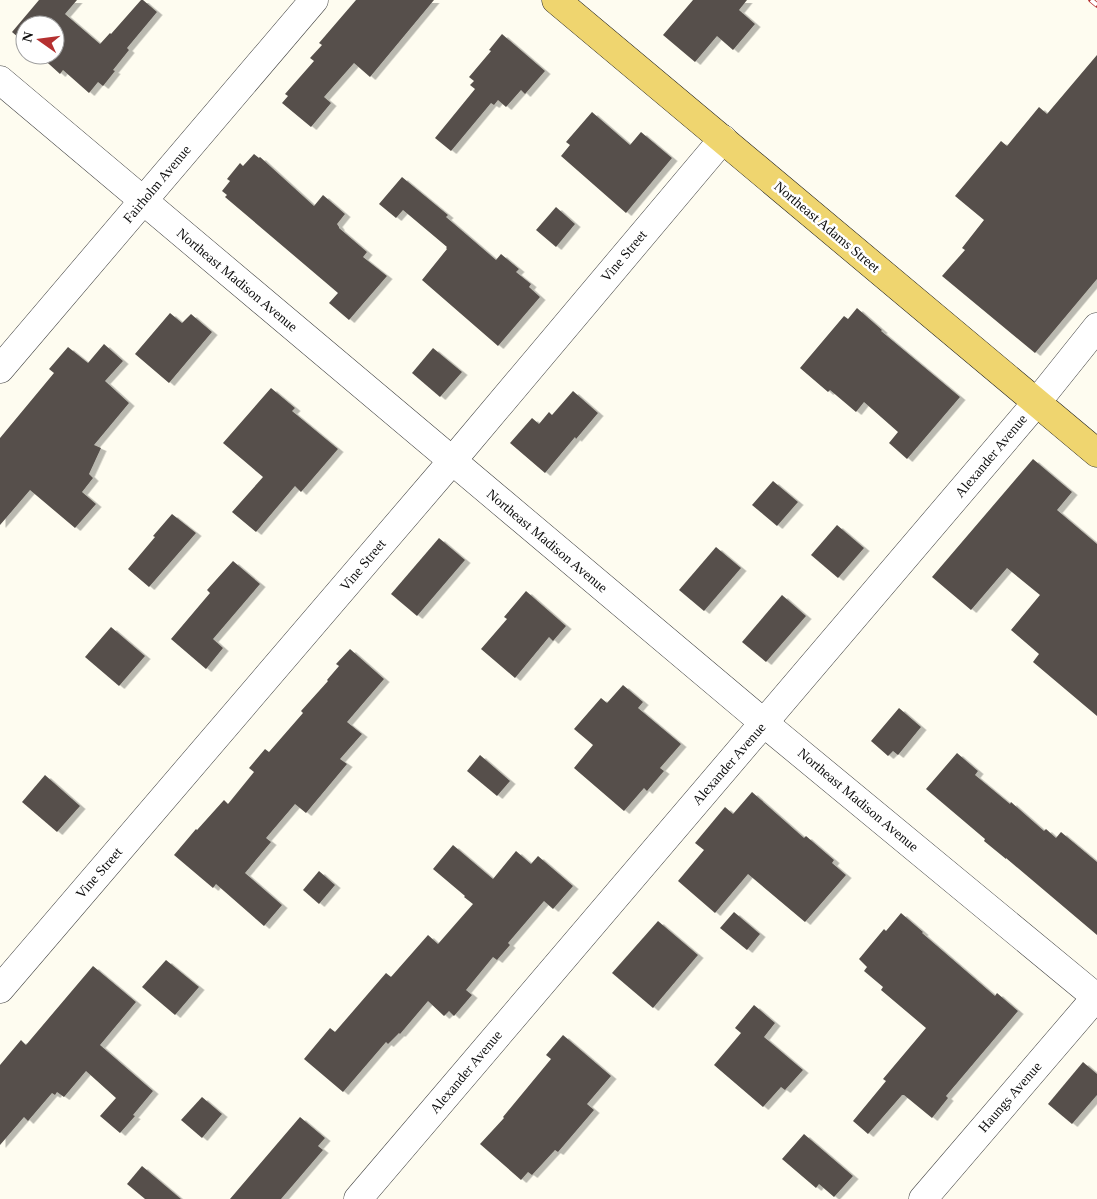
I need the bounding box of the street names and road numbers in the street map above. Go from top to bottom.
street label: Fairholm Avenue [120,142,194,226]
street label: Northeast Adams Street [771,179,883,276]
street label: Northeast Madison Avenue [174,225,300,335]
street label: Vine Street [598,227,650,285]
street label: Alexander Avenue [952,412,1030,500]
street label: Northeast Madison Avenue [484,486,610,596]
street label: Vine Street [337,536,389,594]
street label: Alexander Avenue [689,720,769,808]
street label: Northeast Madison Avenue [795,745,921,855]
street label: Vine Street [73,844,125,902]
street label: Alexander Avenue [427,1028,505,1116]
street label: Haungs Avenue [975,1059,1045,1135]

